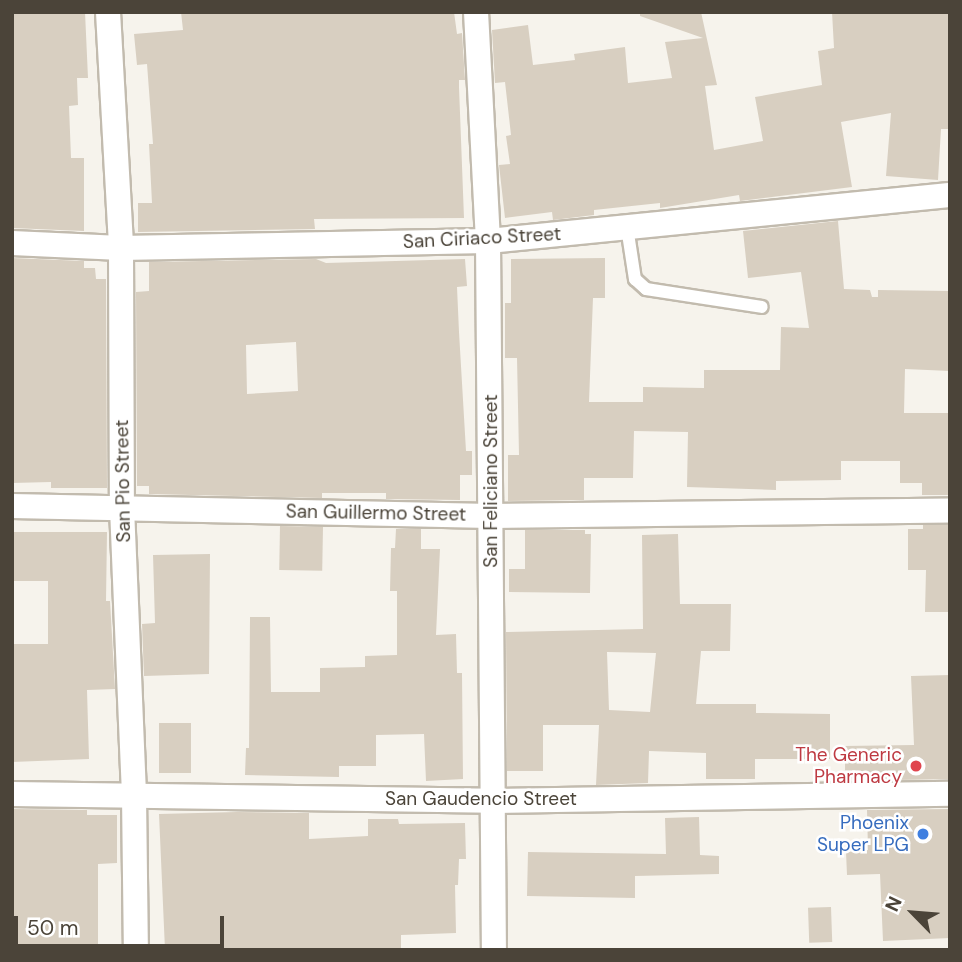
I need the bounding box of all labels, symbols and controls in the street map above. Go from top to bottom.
street label: San Ciriaco Street [402,222,562,254]
street label: San Feliciano Street [480,394,502,568]
street label: San Pio Street [111,419,135,543]
street label: San Guillermo Street [286,500,466,526]
place label: The Generic Pharmacy [795,744,902,788]
marker: The Generic Pharmacy [908,758,924,774]
street label: San Gaudencio Street [385,788,577,810]
place label: Phoenix Super LPG [817,812,909,856]
marker: Phoenix Super LPG [915,826,931,842]
north arrow [878,878,948,948]
text: N [879,892,908,915]
scale bar [18,902,228,946]
text: 50 m [27,914,78,942]

